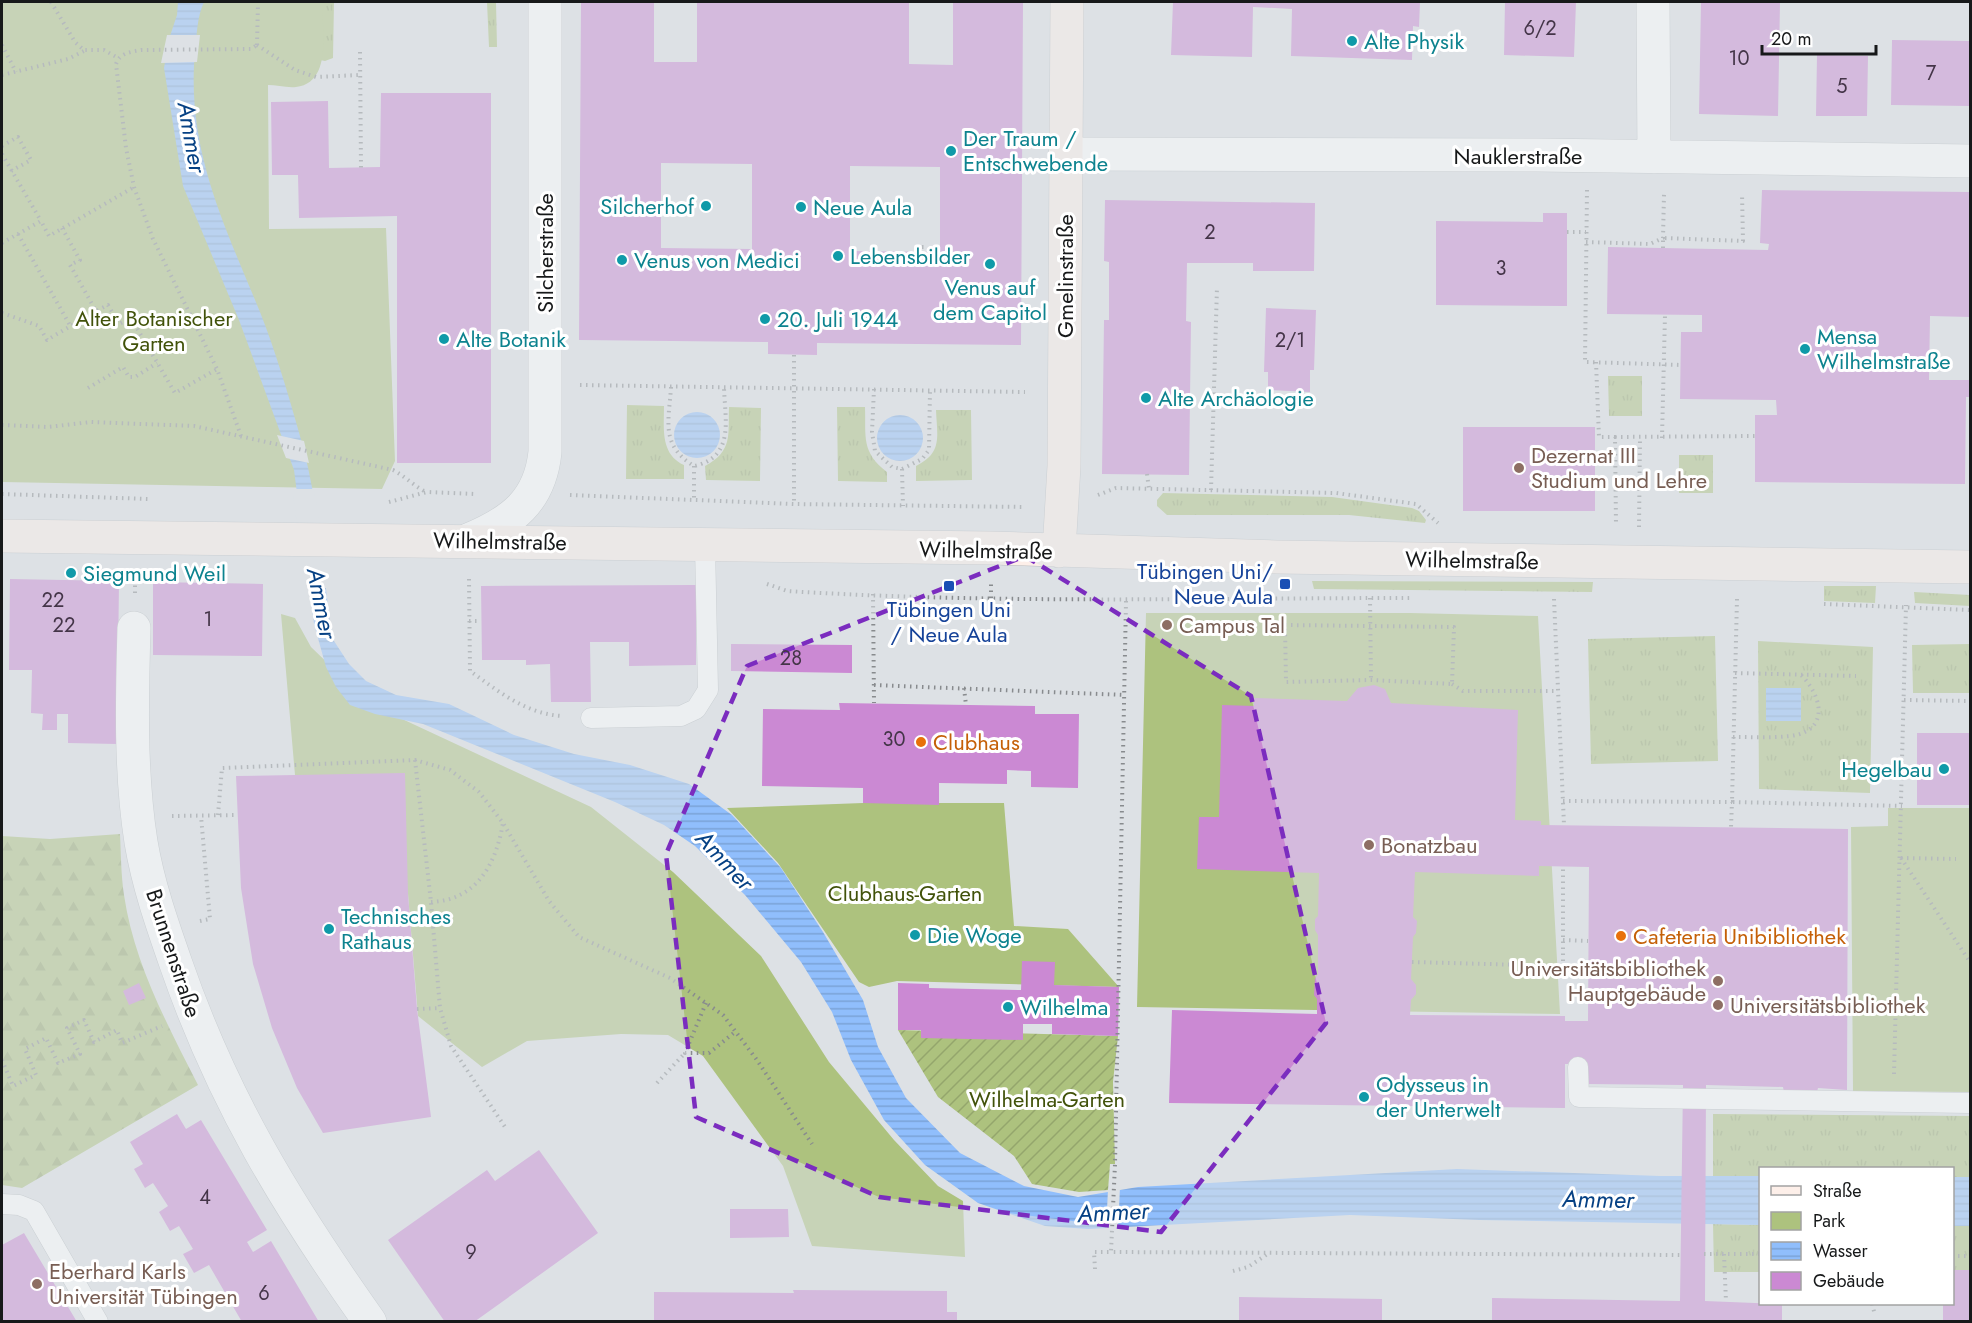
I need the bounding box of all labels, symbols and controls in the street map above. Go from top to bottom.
house number: 6/2 [1523,14,1557,43]
scale bar [1762,18,1876,56]
place label: Alte Physik [1364,25,1465,57]
text: 20 m [1771,26,1811,52]
marker: Alte Physik [1345,34,1359,48]
house number: 10 [1729,44,1750,73]
house number: 7 [1926,59,1937,88]
house number: 5 [1836,72,1848,101]
water label: Ammer [168,98,216,177]
place label: Der Traum / Entschwebende [963,122,1108,179]
street label: Nauklerstraße [1454,140,1582,172]
marker: Der Traum / Entschwebende [944,144,958,158]
place label: Silcherhof [600,190,695,222]
place label: Neue Aula [813,191,912,223]
street label: Silcherstraße [529,193,561,313]
marker: Silcherhof [699,199,713,213]
marker: Neue Aula [794,200,808,214]
street label: Gmelinstraße [1049,214,1081,338]
house number: 2 [1204,218,1216,247]
place label: Lebensbilder [850,240,971,272]
place label: Venus von Medici [634,244,800,276]
marker: Lebensbilder [831,249,845,263]
marker: Venus von Medici [615,253,629,267]
house number: 3 [1496,254,1507,283]
marker: Venus auf dem Capitol [983,257,997,271]
place label: Venus auf dem Capitol [933,271,1047,328]
park label: Alter Botanischer Garten [75,302,233,359]
place label: 20. Juli 1944 [777,303,899,335]
marker: 20. Juli 1944 [758,312,772,326]
place label: Mensa Wilhelmstraße [1817,320,1951,377]
place label: Alte Botanik [456,323,566,355]
house number: 2/1 [1275,326,1305,355]
marker: Alte Botanik [437,332,451,346]
marker: Mensa Wilhelmstraße [1798,342,1812,356]
place label: Alte Archäologie [1158,382,1314,414]
marker: Alte Archäologie [1139,391,1153,405]
place label: Dezernat III Studium und Lehre [1531,439,1707,496]
marker: Dezernat III Studium und Lehre [1512,461,1526,475]
street label: Wilhelmstraße [433,524,567,558]
street label: Wilhelmstraße [919,533,1053,567]
street label: Wilhelmstraße [1405,543,1539,577]
place label: Tübingen Uni/ Neue Aula [1137,555,1273,612]
place label: Siegmund Weil [83,557,226,589]
water label: Ammer [298,563,346,643]
marker: Siegmund Weil [64,566,78,580]
marker: Tübingen Uni/ Neue Aula [1278,577,1292,591]
marker: Tübingen Uni / Neue Aula [942,579,956,593]
house number: 22 [42,586,64,615]
place label: Tübingen Uni / Neue Aula [887,593,1011,650]
house number: 1 [204,605,213,634]
place label: Campus Tal [1179,609,1285,641]
house number: 22 [53,611,75,640]
marker: Campus Tal [1160,618,1174,632]
house number: 28 [780,644,802,673]
house number: 30 [883,725,905,754]
place label: Clubhaus [933,726,1020,758]
marker: Clubhaus [914,735,928,749]
place label: Hegelbau [1841,753,1932,785]
marker: Hegelbau [1937,762,1951,776]
water label: Ammer [687,821,764,900]
place label: Bonatzbau [1381,829,1478,861]
marker: Bonatzbau [1362,838,1376,852]
park label: Clubhaus-Garten [828,877,982,909]
street label: Brunnenstraße [138,885,210,1021]
place label: Technisches Rathaus [341,900,451,957]
place label: Die Woge [927,919,1022,951]
place label: Cafeteria Unibibliothek [1633,920,1846,952]
marker: Technisches Rathaus [322,922,336,936]
marker: Die Woge [908,928,922,942]
marker: Cafeteria Unibibliothek [1614,929,1628,943]
place label: Universitätsbibliothek Hauptgebäude [1511,952,1706,1009]
marker: Universitätsbibliothek Hauptgebäude [1711,974,1725,988]
place label: Universitätsbibliothek [1730,989,1926,1021]
place label: Wilhelma [1020,991,1108,1023]
marker: Universitätsbibliothek [1711,998,1725,1012]
marker: Wilhelma [1001,1000,1015,1014]
place label: Odysseus in der Unterwelt [1376,1068,1501,1125]
park label: Wilhelma-Garten [969,1083,1125,1115]
marker: Odysseus in der Unterwelt [1357,1090,1371,1104]
legend [1759,1167,1954,1305]
text: Straße [1813,1178,1861,1204]
water label: Ammer [1561,1181,1636,1217]
house number: 4 [199,1183,211,1212]
water label: Ammer [1075,1193,1152,1231]
text: Park [1813,1208,1845,1234]
house number: 9 [465,1238,477,1267]
text: Wasser [1813,1238,1868,1264]
place label: Eberhard Karls Universität Tübingen [49,1255,238,1312]
text: Gebäude [1813,1268,1884,1294]
marker: Eberhard Karls Universität Tübingen [30,1277,44,1291]
house number: 6 [258,1279,270,1308]

